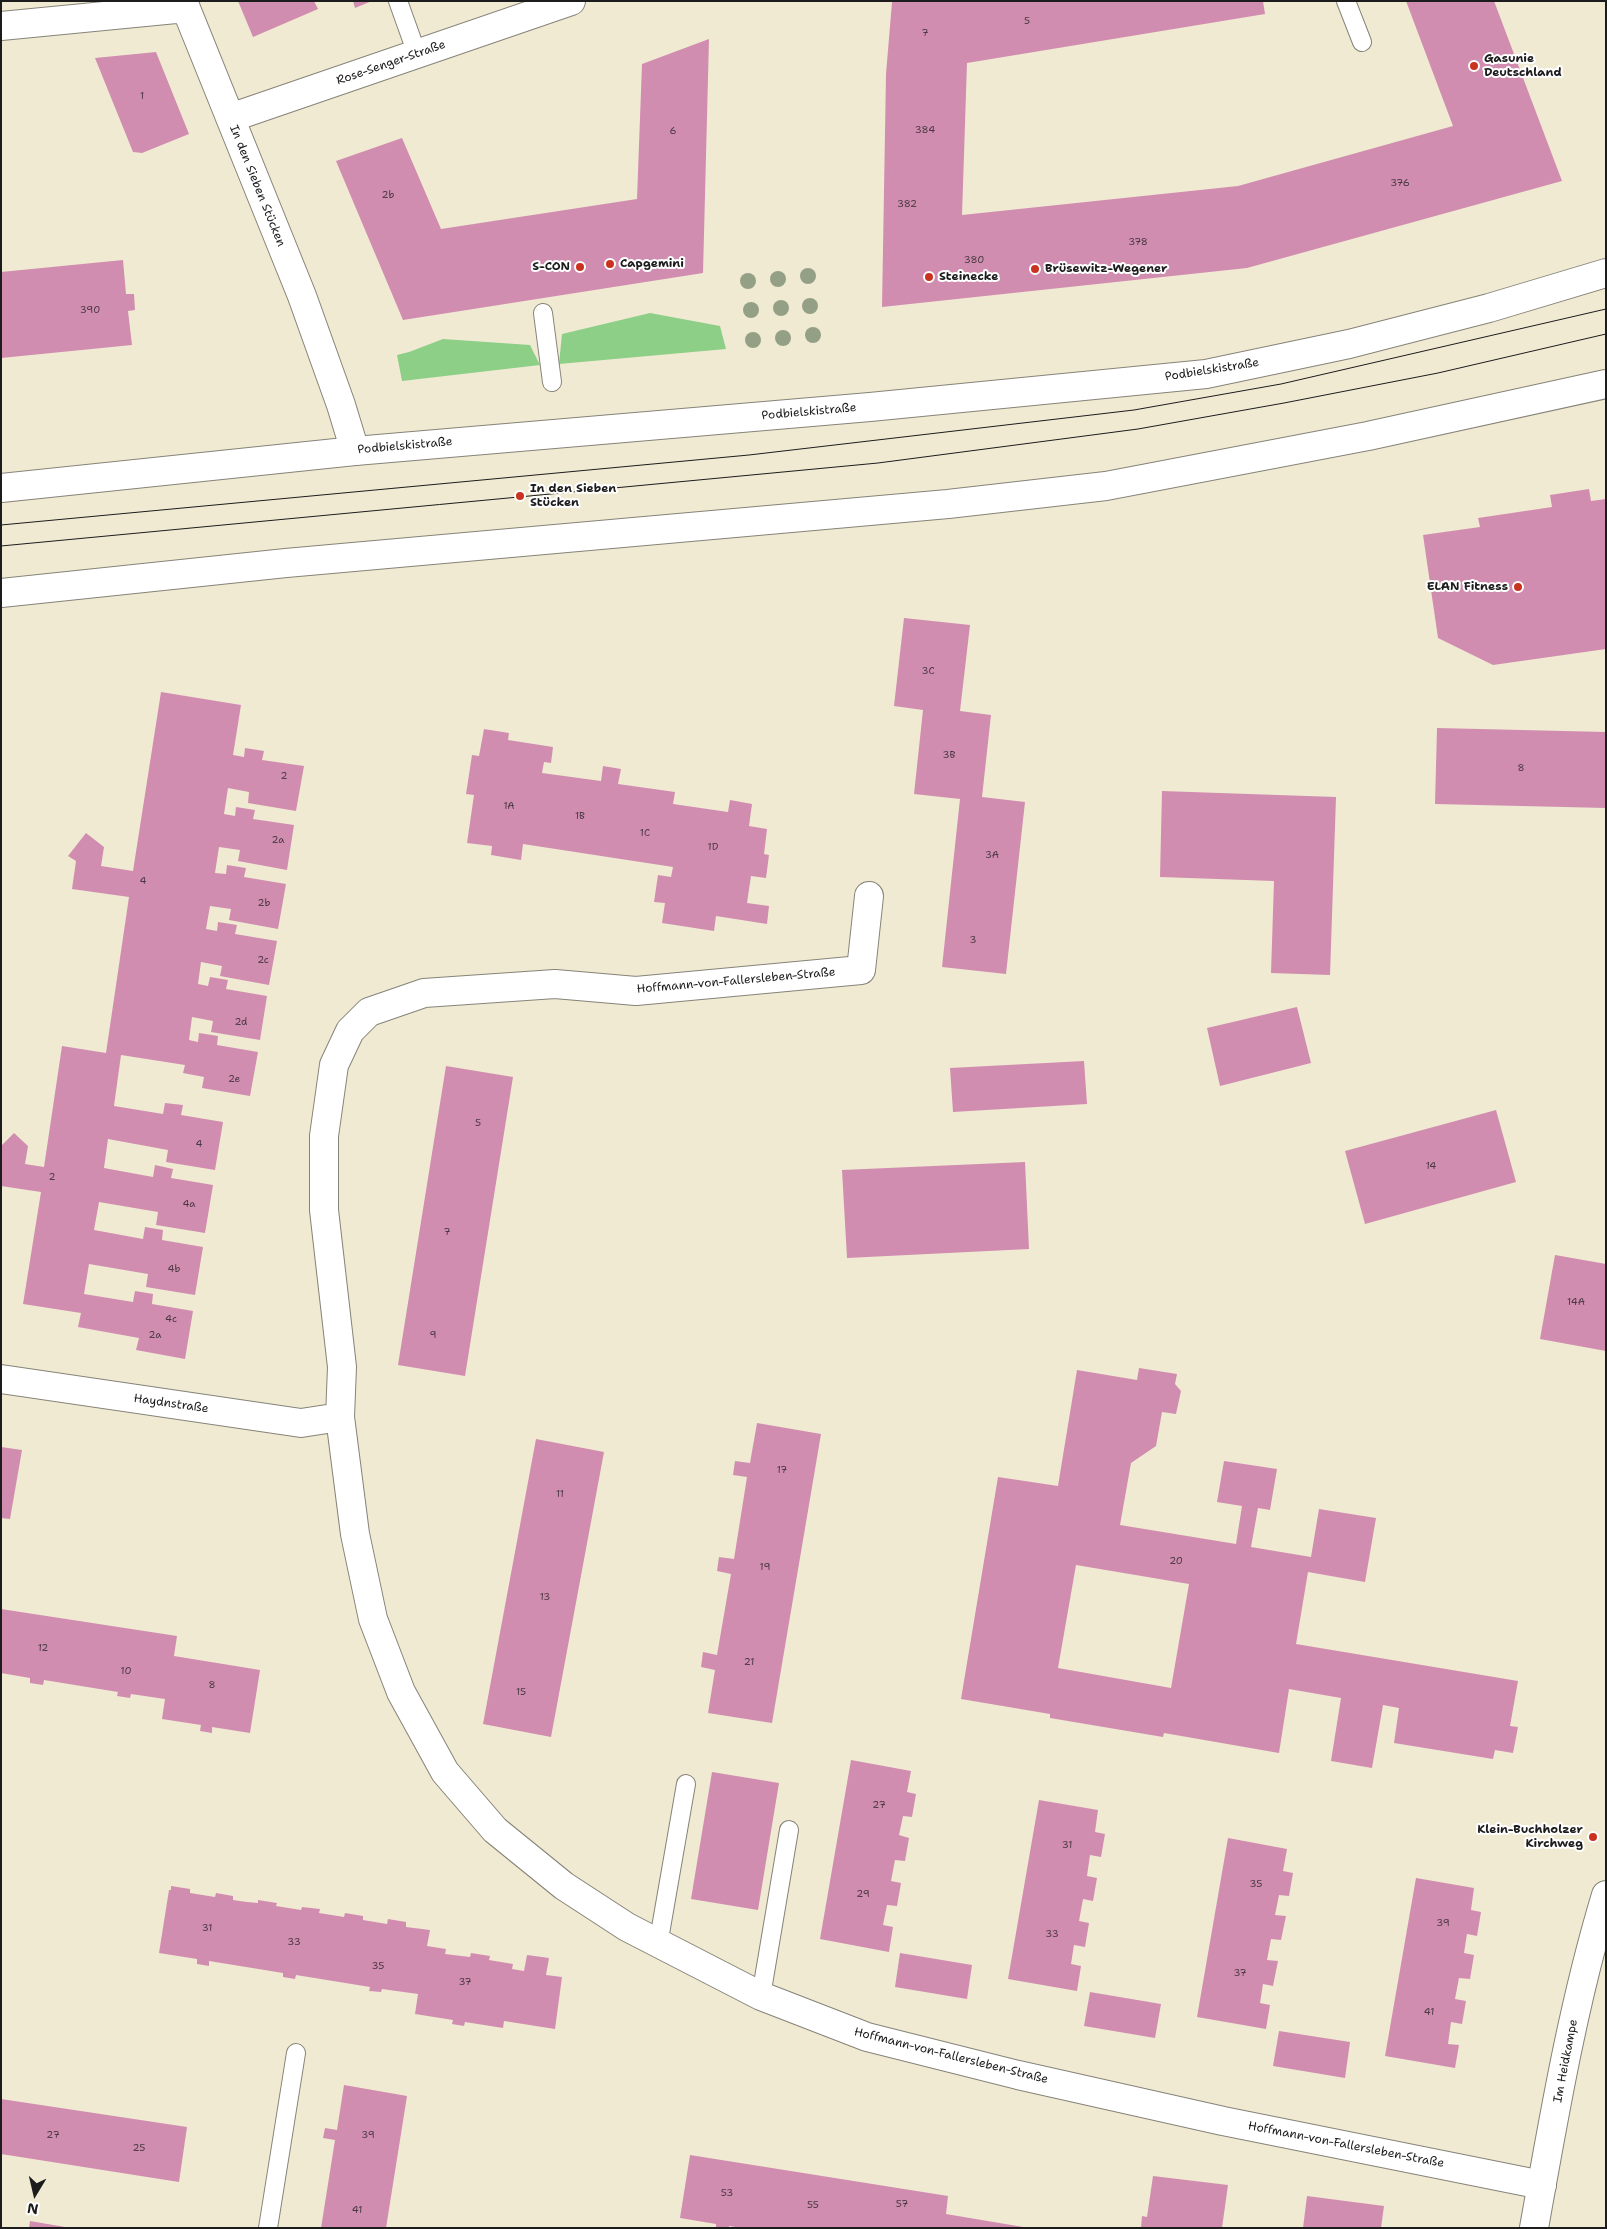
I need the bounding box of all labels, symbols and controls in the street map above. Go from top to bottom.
house number: 5 [1024,15,1030,27]
house number: 7 [922,27,928,39]
street label: Rose-Senger-Straße [335,38,447,88]
place label: Gasunie Deutschland [1484,52,1562,80]
marker: Gasunie Deutschland [1468,60,1480,72]
house number: 1 [140,90,144,102]
street label: In den Sieben Stücken [226,123,288,249]
house number: 384 [915,124,935,136]
house number: 6 [670,125,676,137]
house number: 376 [1390,177,1410,189]
house number: 2b [382,189,394,201]
house number: 382 [897,198,917,210]
house number: 378 [1128,236,1148,248]
house number: 380 [964,254,984,266]
place label: Capgemini [620,257,684,271]
marker: Capgemini [604,258,616,270]
place label: S-CON [532,260,570,274]
marker: S-CON [574,261,586,273]
place label: Brüsewitz-Wegener [1045,262,1168,276]
marker: Brüsewitz-Wegener [1029,263,1041,275]
place label: Steinecke [939,270,998,284]
marker: Steinecke [923,271,935,283]
house number: 390 [80,304,100,316]
street label: Podbielskistraße [1164,355,1260,385]
street label: Podbielskistraße [761,401,857,423]
street label: Podbielskistraße [357,435,453,457]
place label: In den Sieben Stücken [530,482,616,510]
marker: In den Sieben Stücken [514,490,526,502]
place label: ELAN Fitness [1427,580,1508,594]
marker: ELAN Fitness [1512,581,1524,593]
house number: 3C [921,665,935,677]
house number: 3B [943,749,955,761]
house number: 8 [1518,762,1524,774]
house number: 2 [281,770,287,782]
house number: 1A [503,800,515,812]
house number: 1B [575,810,585,822]
house number: 1C [640,827,650,839]
house number: 2a [272,834,284,846]
house number: 1D [708,841,718,853]
house number: 3A [985,849,999,861]
house number: 4 [140,875,146,887]
house number: 2b [258,897,270,909]
house number: 3 [970,934,976,946]
house number: 2c [257,954,269,966]
street label: Hoffmann-von-Fallersleben-Straße [636,965,836,997]
house number: 2d [235,1016,247,1028]
house number: 2e [228,1073,240,1085]
house number: 5 [475,1117,481,1129]
house number: 4 [196,1138,202,1150]
house number: 14 [1426,1160,1436,1172]
house number: 2 [49,1171,55,1183]
house number: 4a [182,1198,196,1210]
house number: 7 [444,1226,450,1238]
house number: 4b [168,1263,180,1275]
house number: 14A [1567,1296,1585,1308]
house number: 4c [165,1313,177,1325]
house number: 2a [149,1329,161,1341]
house number: 9 [430,1329,436,1341]
street label: Haydnstraße [133,1392,209,1416]
house number: 17 [777,1464,787,1476]
house number: 11 [556,1488,564,1500]
house number: 20 [1169,1555,1183,1567]
house number: 19 [760,1561,770,1573]
house number: 13 [540,1591,550,1603]
house number: 12 [38,1642,48,1654]
house number: 21 [744,1656,754,1668]
house number: 10 [121,1665,131,1677]
house number: 8 [209,1679,215,1691]
house number: 15 [516,1686,526,1698]
house number: 27 [872,1799,886,1811]
place label: Klein-Buchholzer Kirchweg [1477,1823,1583,1851]
marker: Klein-Buchholzer Kirchweg [1587,1831,1599,1843]
house number: 31 [1062,1839,1072,1851]
house number: 35 [1250,1878,1262,1890]
house number: 29 [856,1888,870,1900]
house number: 39 [1436,1917,1450,1929]
house number: 31 [202,1922,212,1934]
house number: 33 [1045,1928,1059,1940]
house number: 33 [287,1936,301,1948]
house number: 35 [372,1960,384,1972]
house number: 37 [1233,1967,1247,1979]
house number: 37 [458,1976,472,1988]
house number: 41 [1424,2006,1434,2018]
street label: Im Heidkampe [1551,2018,1581,2104]
street label: Hoffmann-von-Fallersleben-Straße [852,2025,1050,2087]
street label: Hoffmann-von-Fallersleben-Straße [1247,2119,1445,2171]
house number: 27 [46,2129,60,2141]
house number: 39 [361,2129,375,2141]
house number: 25 [133,2142,145,2154]
north arrow [10,2169,60,2219]
house number: 53 [721,2187,733,2199]
house number: 57 [896,2198,908,2210]
text: N [26,2199,40,2219]
house number: 55 [807,2199,819,2211]
house number: 41 [352,2204,362,2216]

